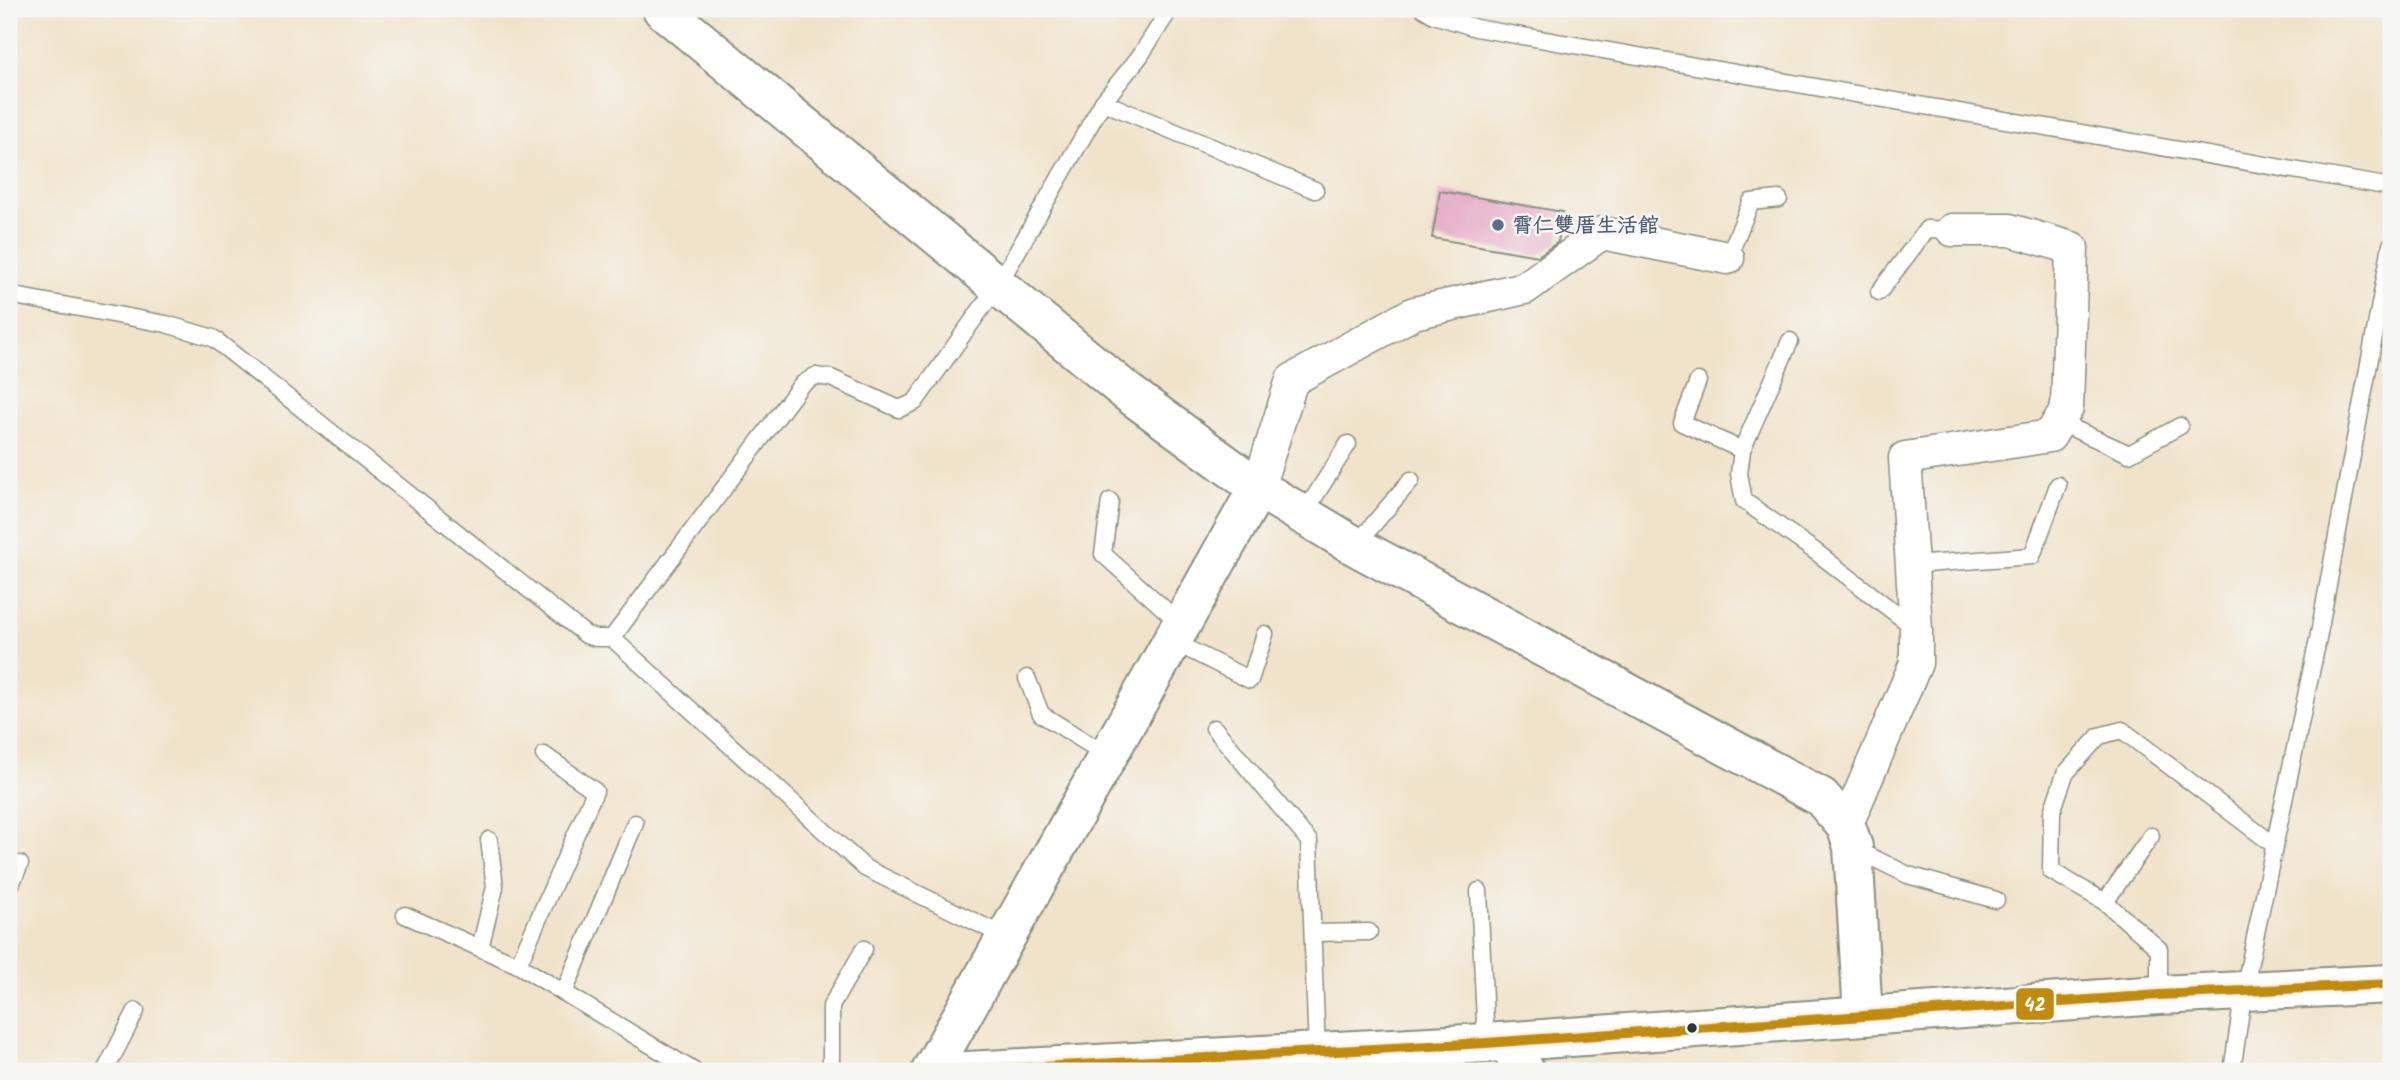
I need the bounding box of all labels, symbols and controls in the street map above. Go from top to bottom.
place label: 霄仁雙厝生活館 [1512,210,1659,243]
marker: 霄仁雙厝生活館 [1490,217,1506,233]
line badge: 42 [2015,987,2055,1021]
text: 42 [2024,991,2046,1021]
unlabelled marker [1685,1021,1699,1035]

